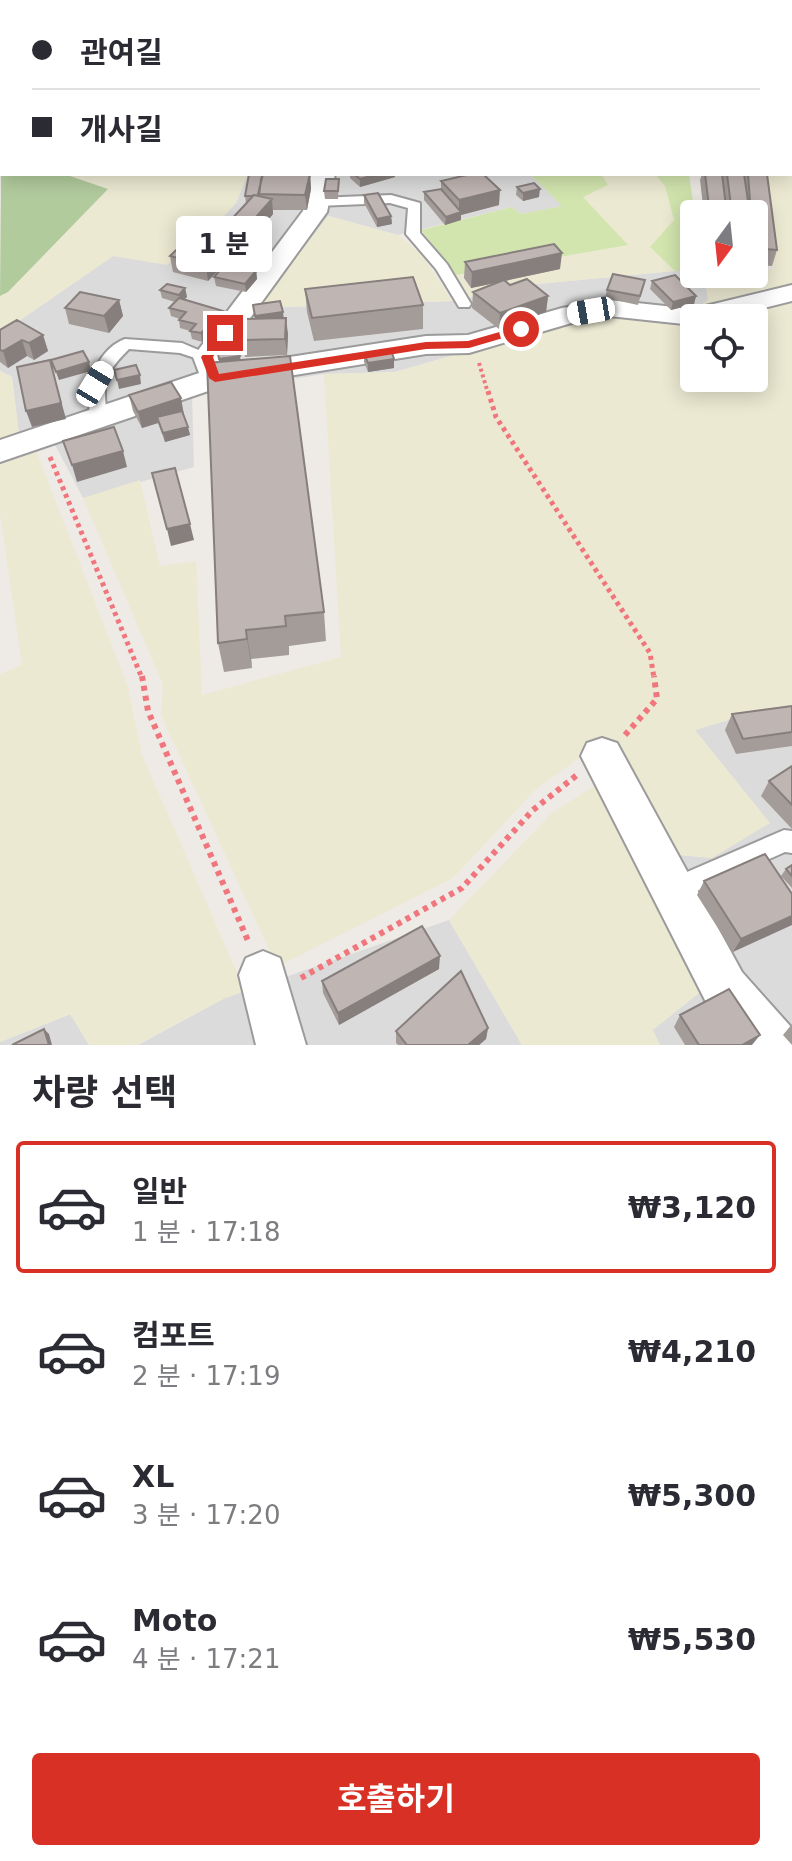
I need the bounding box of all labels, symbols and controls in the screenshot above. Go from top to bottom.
text: 관여길 [80,35,163,70]
text: 개사길 [80,112,163,147]
north arrow [680,200,768,288]
map controls [680,200,768,392]
callout: 1 분 [177,217,273,273]
text: 1 분 [198,229,250,259]
car [565,295,617,327]
button: locate [680,304,768,392]
route start [503,311,539,347]
route end [207,315,243,351]
car [72,357,118,411]
text: 차량 선택 [32,1072,177,1113]
icon: car [36,1171,108,1243]
text: 일반 [132,1174,187,1209]
text: ₩3,120 [628,1190,756,1225]
text: 1 분 · 17:18 [132,1217,280,1247]
icon: car [36,1315,108,1387]
text: 컴포트 [132,1318,215,1353]
text: ₩4,210 [628,1334,756,1369]
text: 2 분 · 17:19 [132,1361,280,1391]
icon: car [36,1459,108,1531]
text: XL [132,1459,174,1494]
text: ₩5,300 [628,1478,756,1513]
text: 3 분 · 17:20 [132,1500,280,1530]
icon: car [36,1603,108,1675]
text: Moto [132,1603,217,1638]
text: ₩5,530 [628,1622,756,1657]
text: 4 분 · 17:21 [132,1644,280,1674]
button: 호출하기 [32,1753,760,1845]

